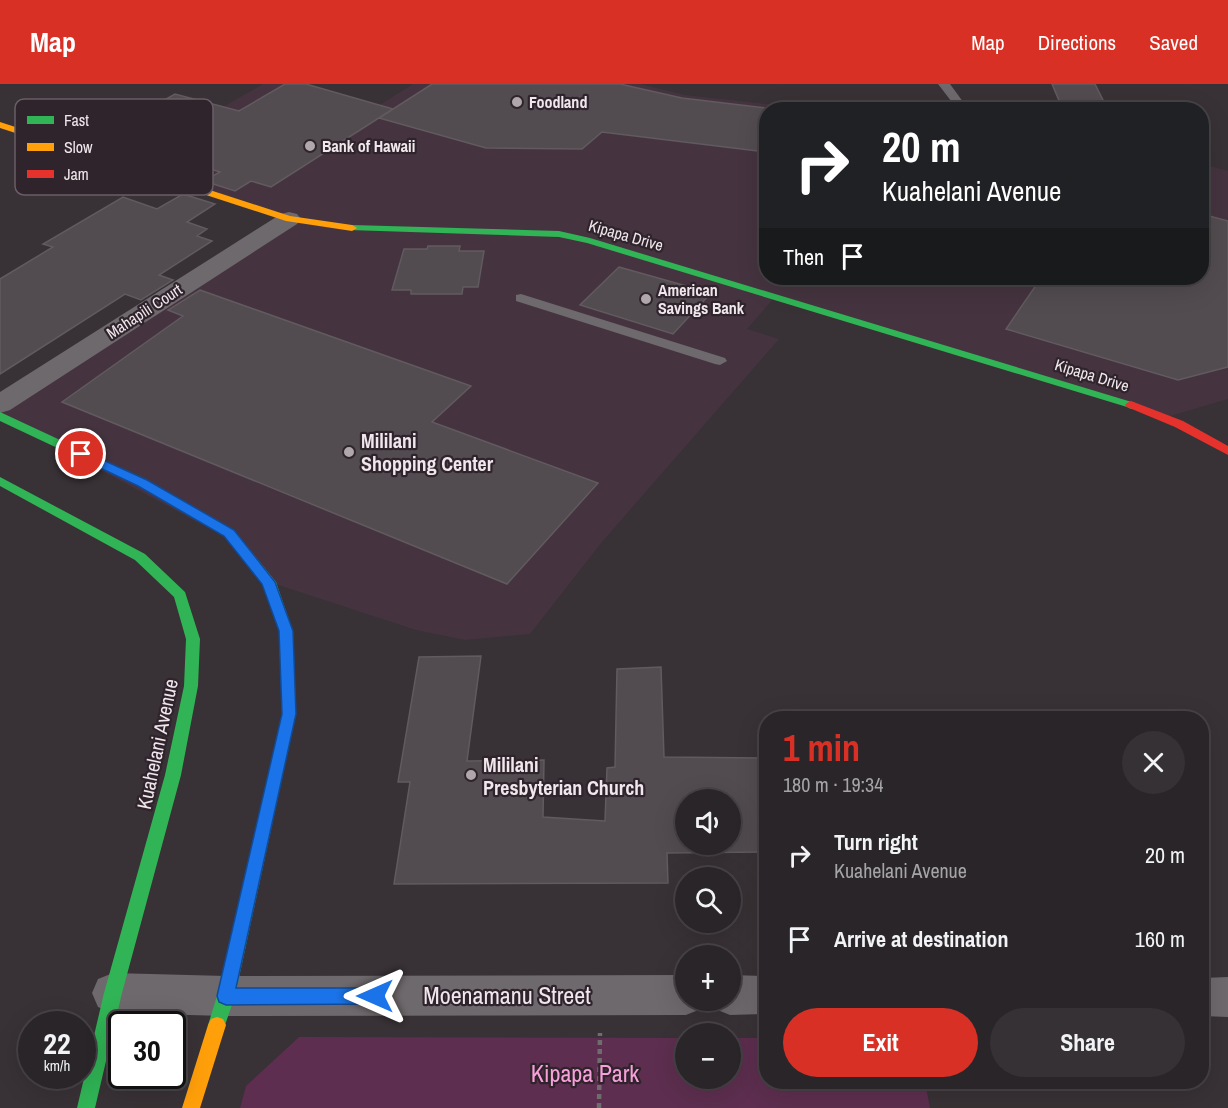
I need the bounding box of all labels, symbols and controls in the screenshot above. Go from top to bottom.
text: Map [30,23,76,61]
text: Map [971,28,1005,57]
text: Directions [1038,28,1116,57]
text: Saved [1149,28,1198,57]
place label: Foodland [529,91,587,113]
marker: Foodland [510,95,524,109]
legend [15,99,213,195]
text: Fast [64,109,89,131]
text: 20 m [882,119,961,175]
icon: right [783,126,861,204]
place label: Bank of Hawaii [322,135,415,157]
text: Slow [64,136,93,158]
marker: Bank of Hawaii [303,139,317,153]
text: Jam [64,163,89,185]
text: Kuahelani Avenue [882,173,1061,209]
street label: Kipapa Drive [586,214,666,256]
icon: arrive [836,240,869,273]
text: Then [783,242,824,272]
street label: Mahapili Court [102,278,186,344]
place label: American Savings Bank [658,279,745,319]
marker: American Savings Bank [639,292,653,306]
street label: Kipapa Drive [1052,353,1132,397]
place label: Mililani Shopping Center [361,427,494,477]
pin [55,428,106,479]
icon: arrive [64,437,97,470]
marker: Mililani Shopping Center [342,445,356,459]
street label: Kuahelani Avenue [130,676,184,812]
text: 1 min [783,724,860,772]
button: close [1122,731,1185,794]
place label: Mililani Presbyterian Church [483,751,644,801]
marker: Mililani Presbyterian Church [464,768,478,782]
text: 180 m · 19:34 [783,771,883,798]
map controls [675,789,741,1089]
button: sound [675,789,741,855]
text: Turn right [834,827,918,857]
icon: right [783,839,816,872]
text: 20 m [1145,840,1185,870]
text: Kuahelani Avenue [834,857,967,884]
button: search [675,867,741,933]
icon: arrive [783,923,816,956]
text: Arrive at destination [834,924,1008,954]
text: 160 m [1135,924,1185,954]
button: + [675,945,741,1011]
position arrow [343,964,407,1028]
street label: Moenamanu Street [423,979,591,1011]
button: Exit [783,1008,978,1077]
button: Share [990,1008,1185,1077]
speed limit sign: 30 [108,1011,186,1089]
text: 22 [43,1023,71,1063]
button: − [675,1023,741,1089]
text: km/h [44,1055,70,1076]
park label: Kipapa Park [531,1057,639,1089]

